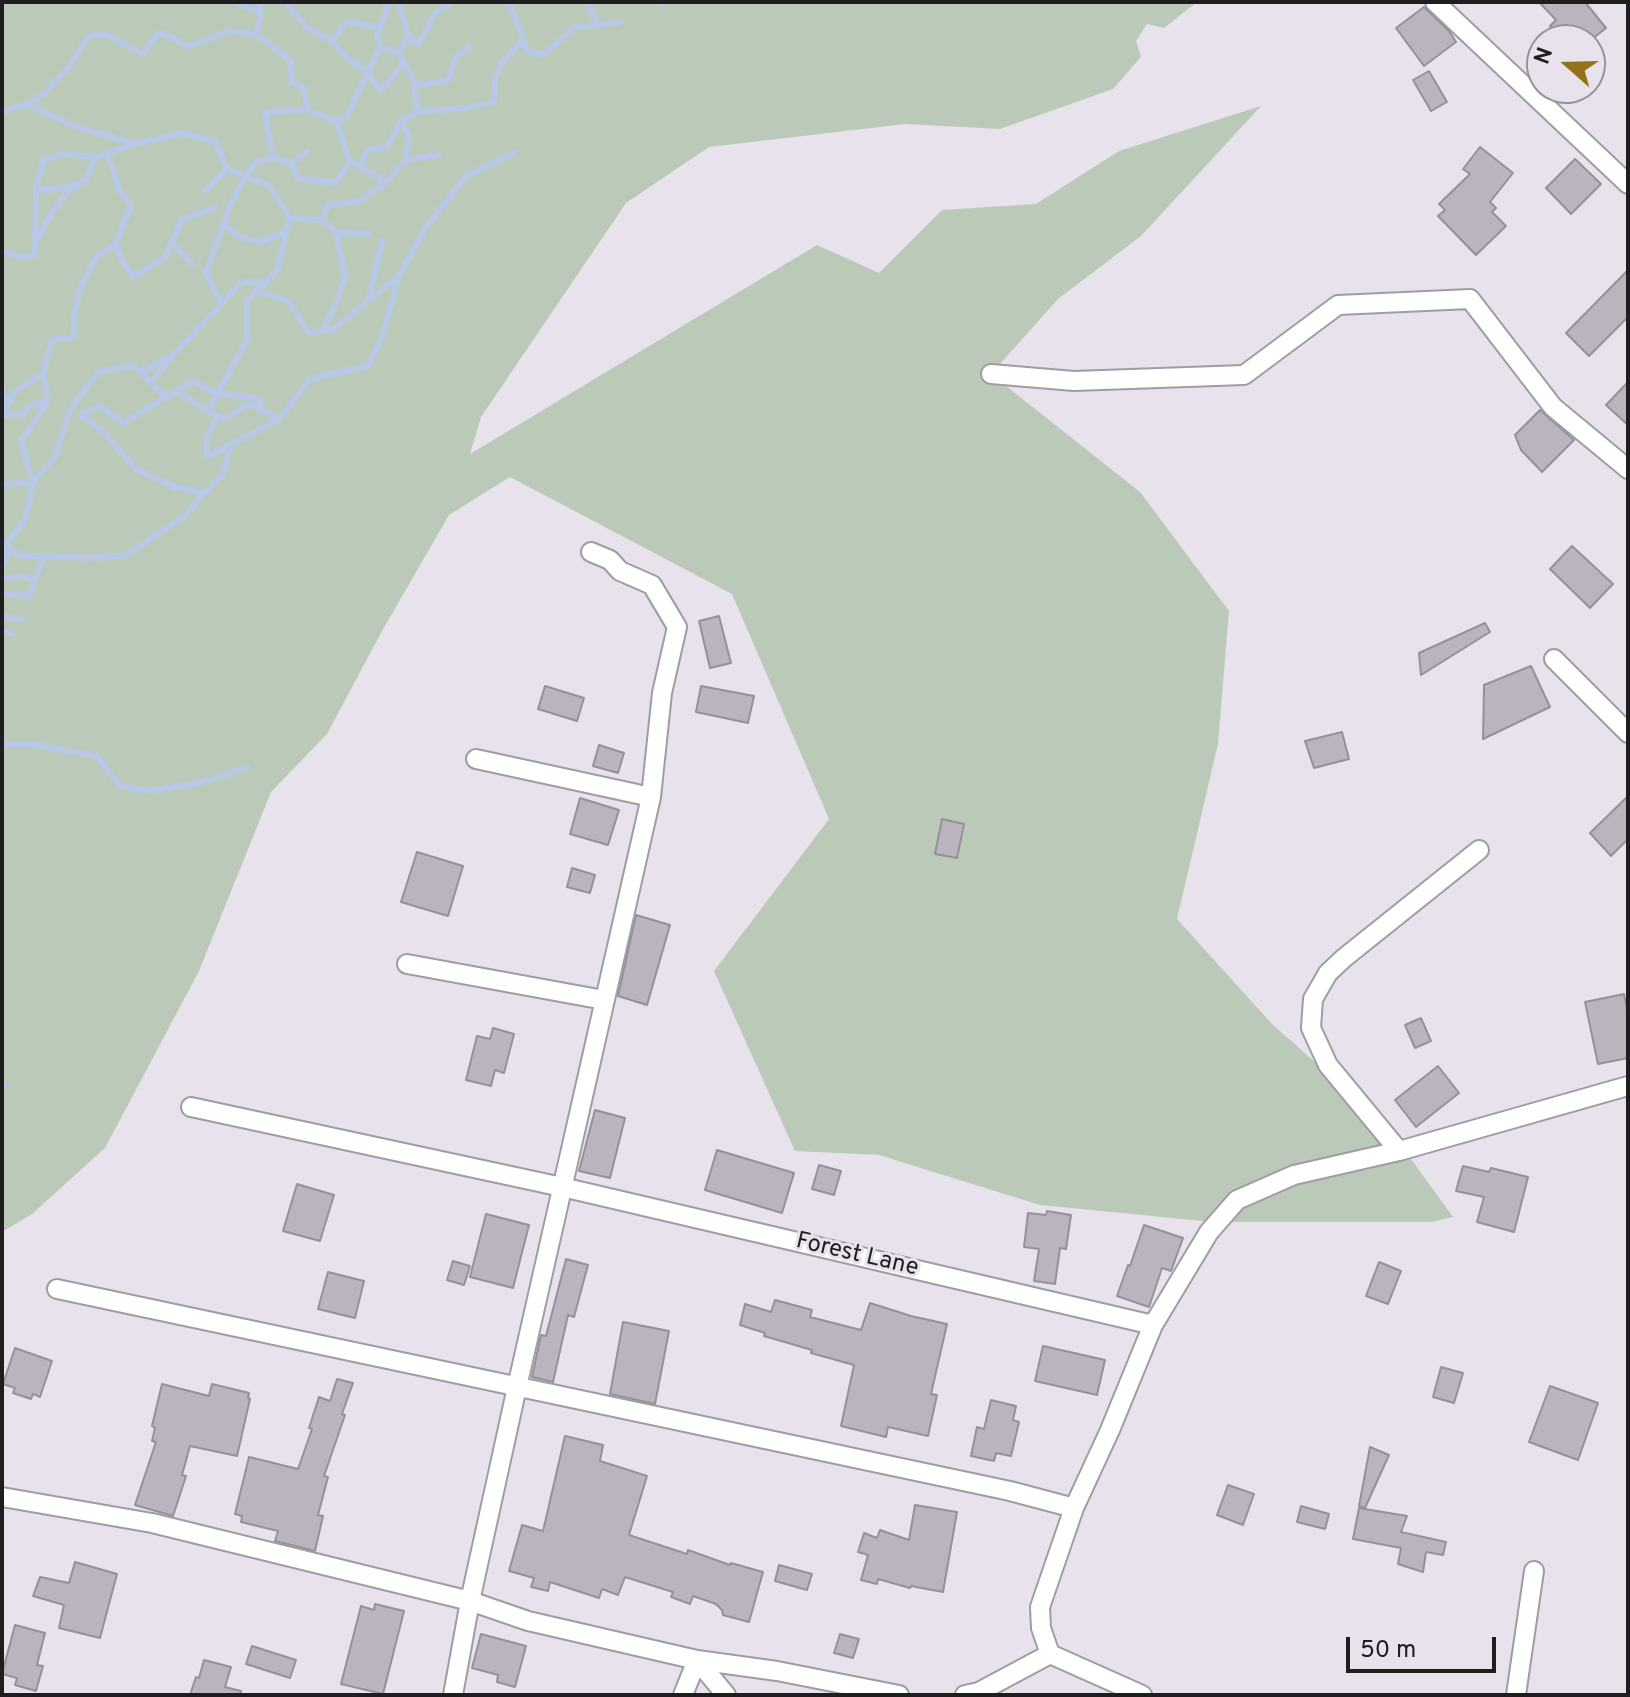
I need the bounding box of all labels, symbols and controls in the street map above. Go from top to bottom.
north arrow [1526,24,1606,104]
text: N [1529,44,1560,68]
street label: Forest Lane [793,1228,921,1284]
scale bar [1350,1621,1500,1671]
text: 50 m [1360,1636,1416,1666]

